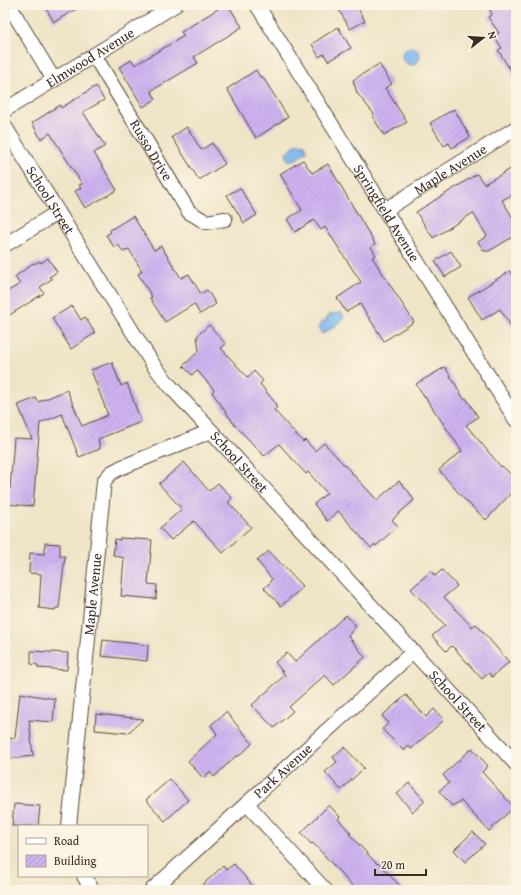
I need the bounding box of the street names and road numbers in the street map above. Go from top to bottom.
street label: Elmwood Avenue [42,22,138,92]
street label: Russo Drive [125,116,178,185]
street label: Maple Avenue [410,139,491,199]
street label: Springfield Avenue [349,160,425,266]
street label: School Street [22,162,80,238]
street label: School Street [206,426,273,497]
street label: Maple Avenue [78,552,107,636]
street label: School Street [425,665,492,736]
street label: Park Avenue [249,738,317,803]

